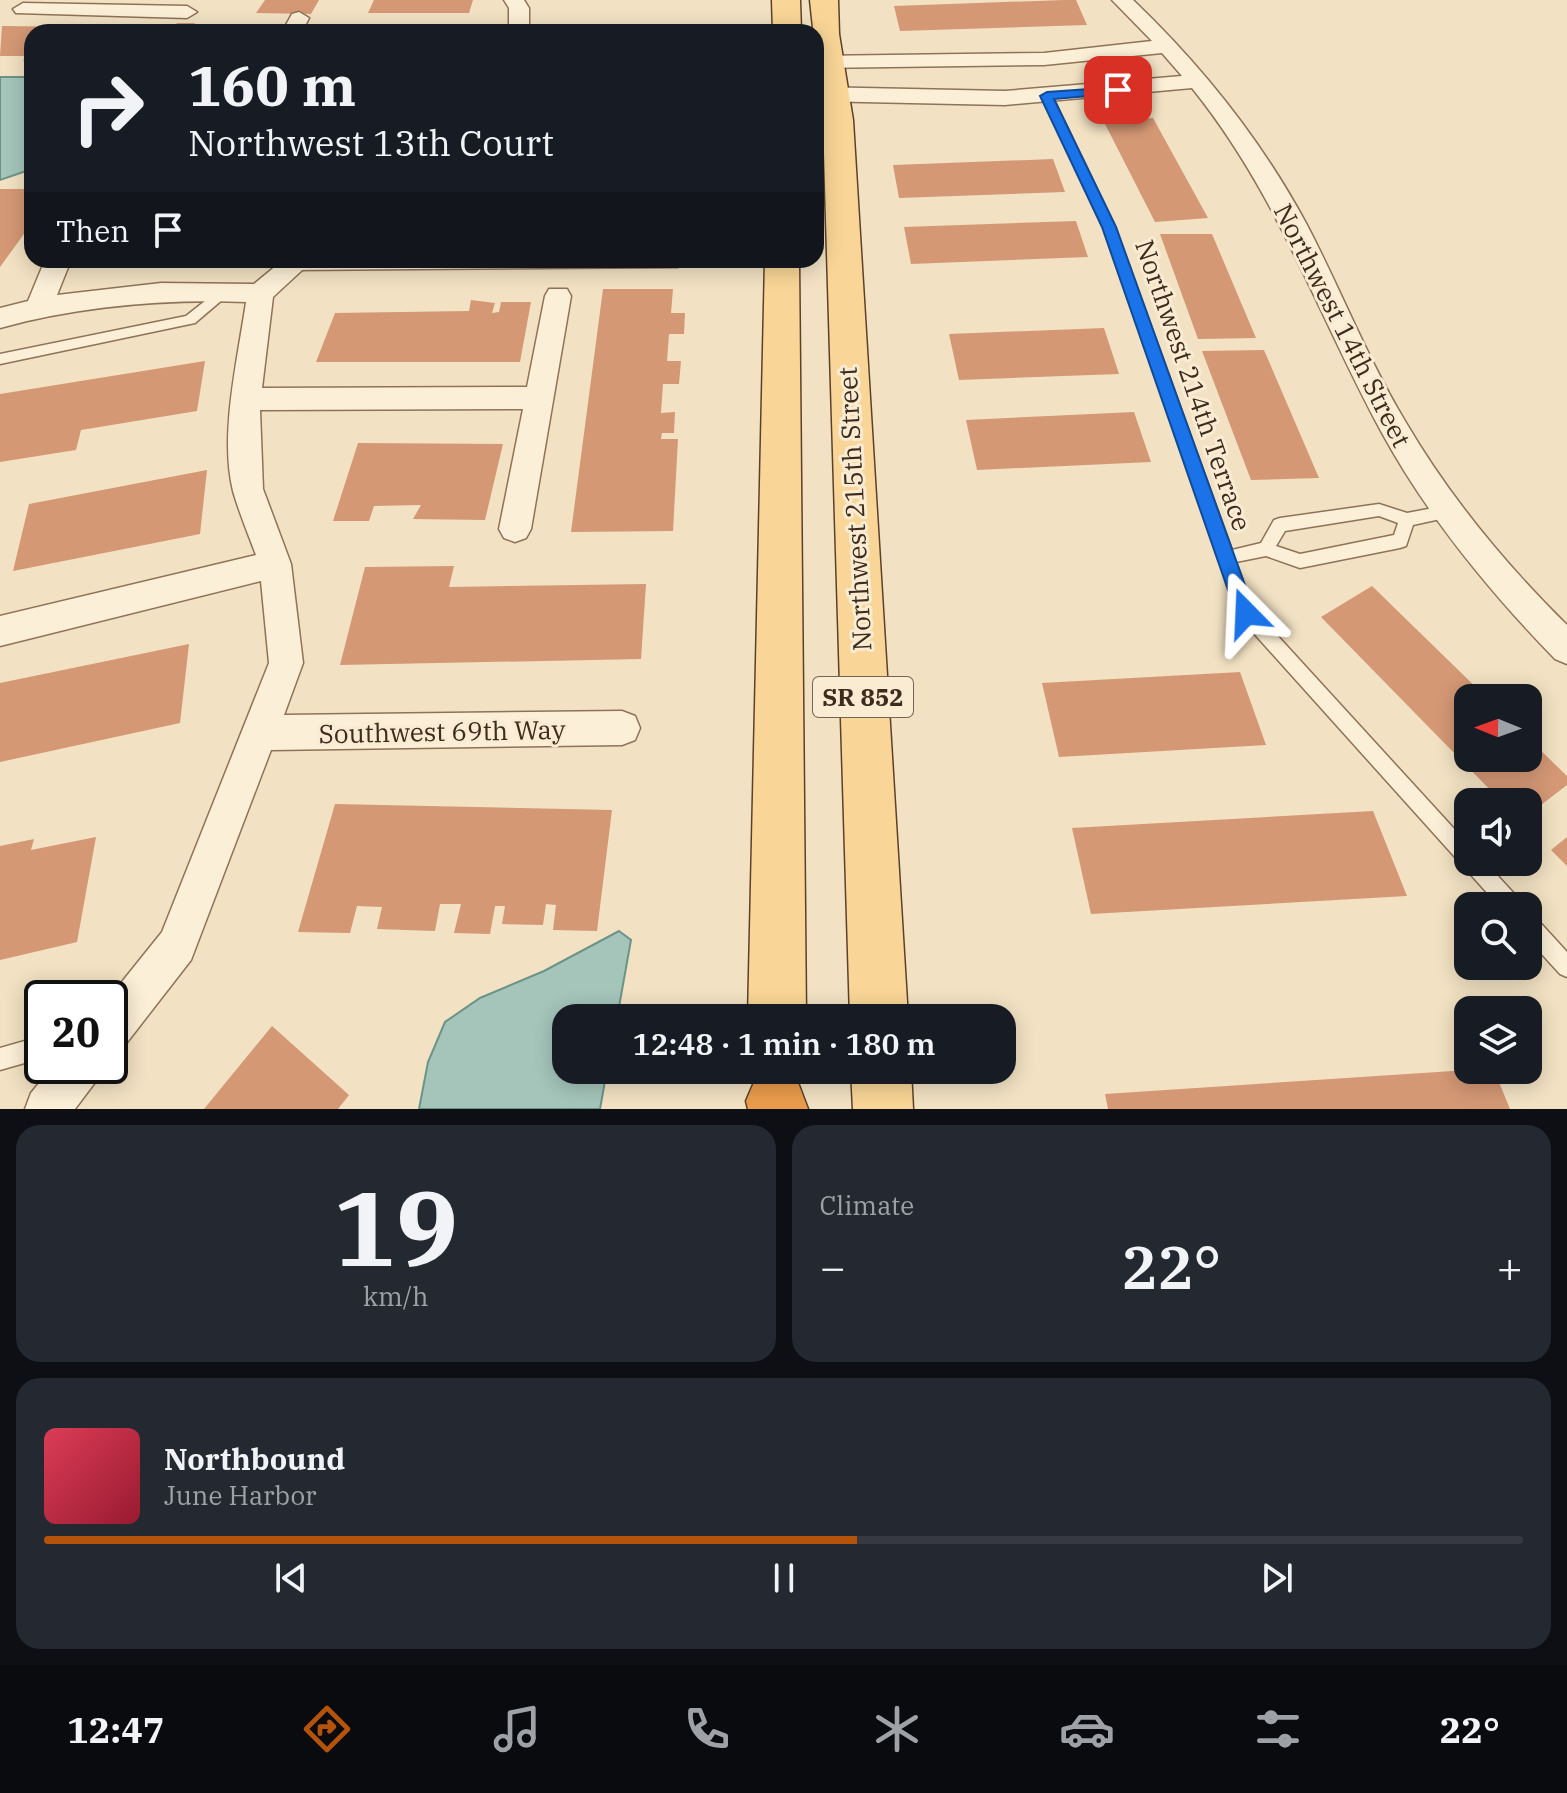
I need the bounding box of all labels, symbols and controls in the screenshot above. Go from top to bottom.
text: 160 m [188,49,356,121]
icon: right [56,56,160,160]
pin [1084,56,1152,124]
icon: arrive [1096,68,1140,112]
text: Northwest 13th Court [188,119,554,166]
street label: Northwest 14th Street [1267,197,1419,453]
icon: arrive [146,208,190,252]
text: Then [56,211,130,250]
street label: Northwest 214th Terrace [1128,235,1260,535]
street label: Northwest 215th Street [830,366,878,652]
position arrow [1204,571,1288,655]
road number: SR 852 [813,677,913,717]
north arrow [1454,684,1542,772]
map controls [1454,684,1542,1084]
street label: Southwest 69th Way [318,712,566,750]
button: sound [1454,788,1542,876]
button: search [1454,892,1542,980]
speed limit sign: 20 [24,980,128,1084]
button: layers [1454,996,1542,1084]
text: 12:48 · 1 min · 180 m [633,1024,935,1063]
text: 19 [333,1159,458,1295]
text: Climate [820,1188,914,1222]
text: 22° [1121,1227,1221,1306]
text: − [820,1238,846,1295]
text: + [1497,1238,1523,1295]
text: km/h [363,1279,429,1313]
text: Northbound [164,1439,345,1478]
text: June Harbor [164,1478,317,1512]
icon: previous [269,1556,313,1600]
icon: pause [762,1556,806,1600]
icon: next [1255,1556,1299,1600]
icon: directions [299,1701,355,1757]
icon: music [489,1701,545,1757]
icon: phone [679,1701,735,1757]
icon: climate [869,1701,925,1757]
icon: car [1059,1701,1115,1757]
icon: filters [1250,1701,1306,1757]
text: 12:47 [67,1706,164,1753]
text: 22° [1440,1706,1500,1753]

